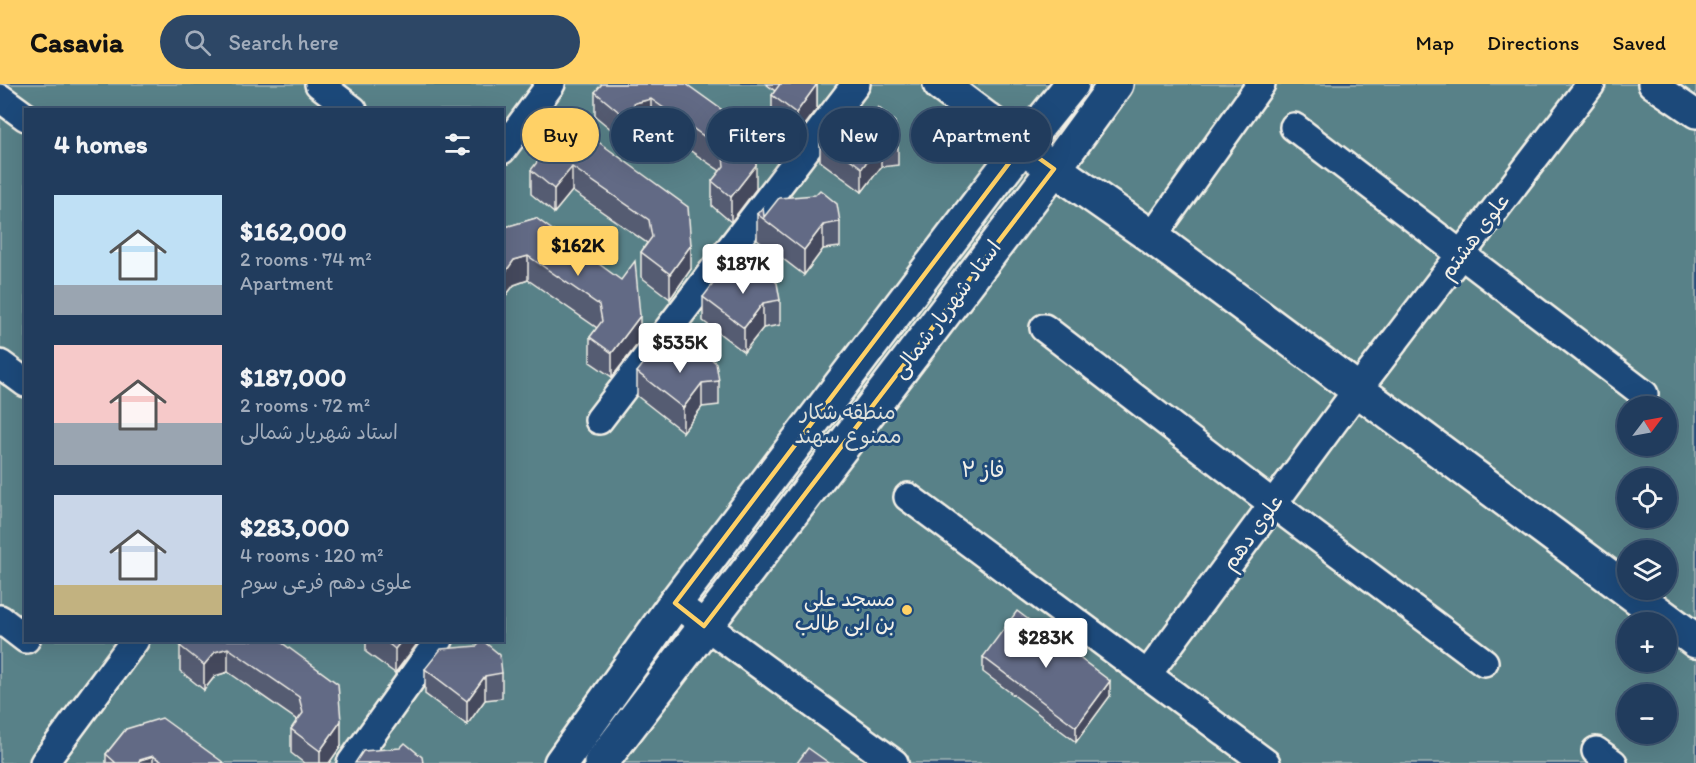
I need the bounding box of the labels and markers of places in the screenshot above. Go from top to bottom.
pin: $162K [536,226,620,277]
pin: $187K [701,244,785,295]
pin: $535K [638,323,722,374]
place label: مسجد علی بن ابی طالب [795,586,895,637]
marker: مسجد علی بن ابی طالب [900,603,914,617]
pin: $283K [1004,618,1088,669]

